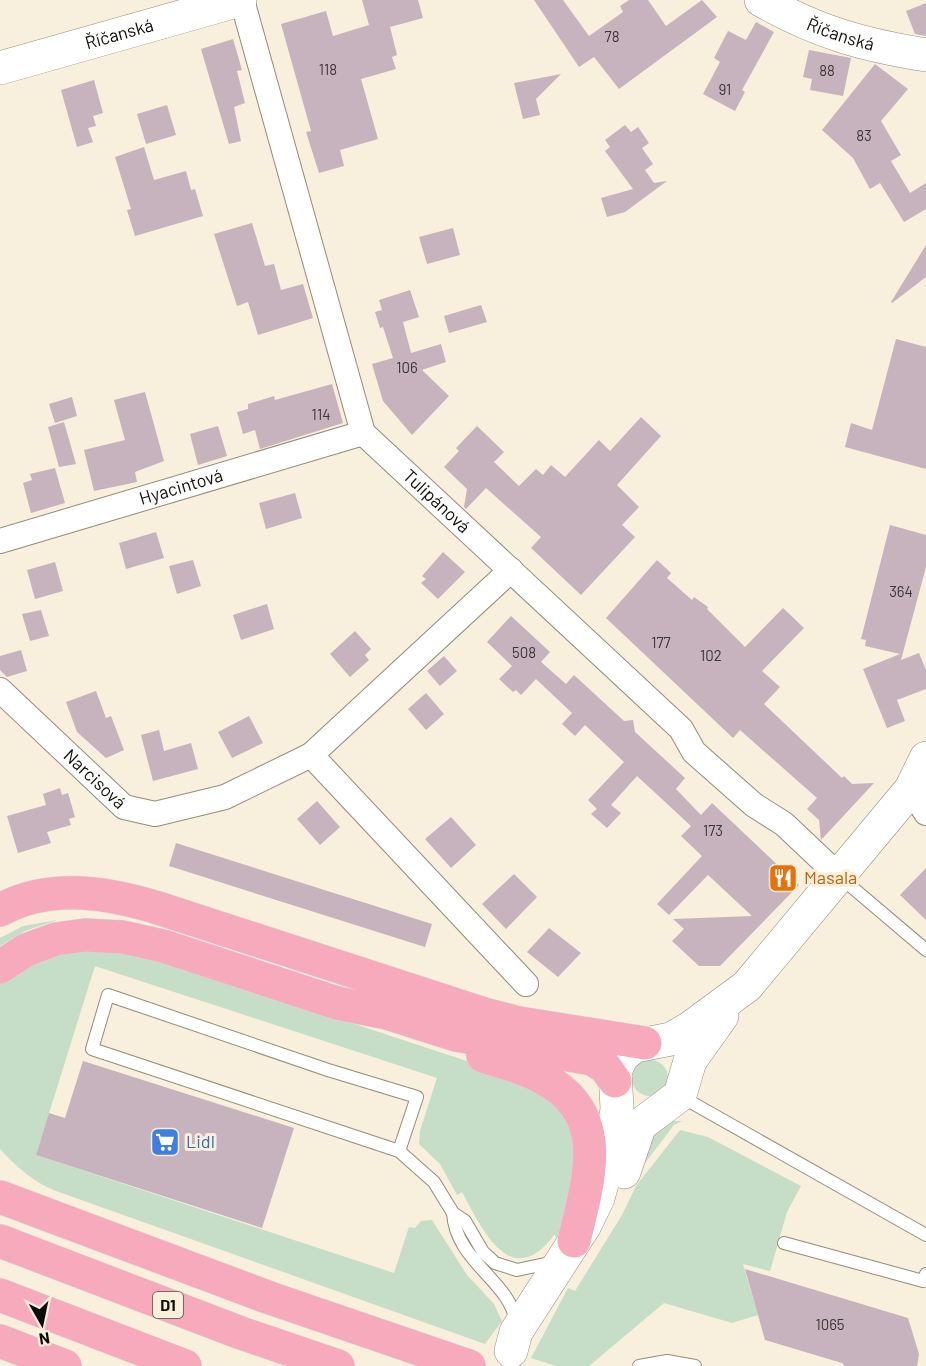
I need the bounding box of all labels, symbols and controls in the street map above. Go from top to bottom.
street label: Říčanská [804,12,877,55]
street label: Říčanská [82,13,156,53]
house number: 78 [605,27,619,45]
house number: 118 [319,60,337,78]
house number: 88 [819,61,835,79]
house number: 91 [719,80,731,98]
house number: 83 [856,126,872,144]
house number: 106 [396,358,418,376]
house number: 114 [312,405,330,423]
street label: Hyacintová [136,463,225,509]
street label: Tulipánová [399,464,475,537]
house number: 364 [889,582,913,600]
house number: 177 [651,633,671,651]
house number: 508 [512,643,536,661]
house number: 102 [700,646,722,664]
street label: Narcisová [60,744,131,813]
house number: 173 [703,821,723,839]
restaurant icon: Masala [767,862,799,894]
place label: Masala [804,866,857,888]
supermarket icon: Lidl [149,1126,181,1158]
place label: Lidl [186,1130,215,1152]
road number: D1 [153,1292,183,1318]
north arrow [12,1294,72,1354]
house number: 1065 [815,1315,845,1333]
text: N [38,1329,51,1350]

